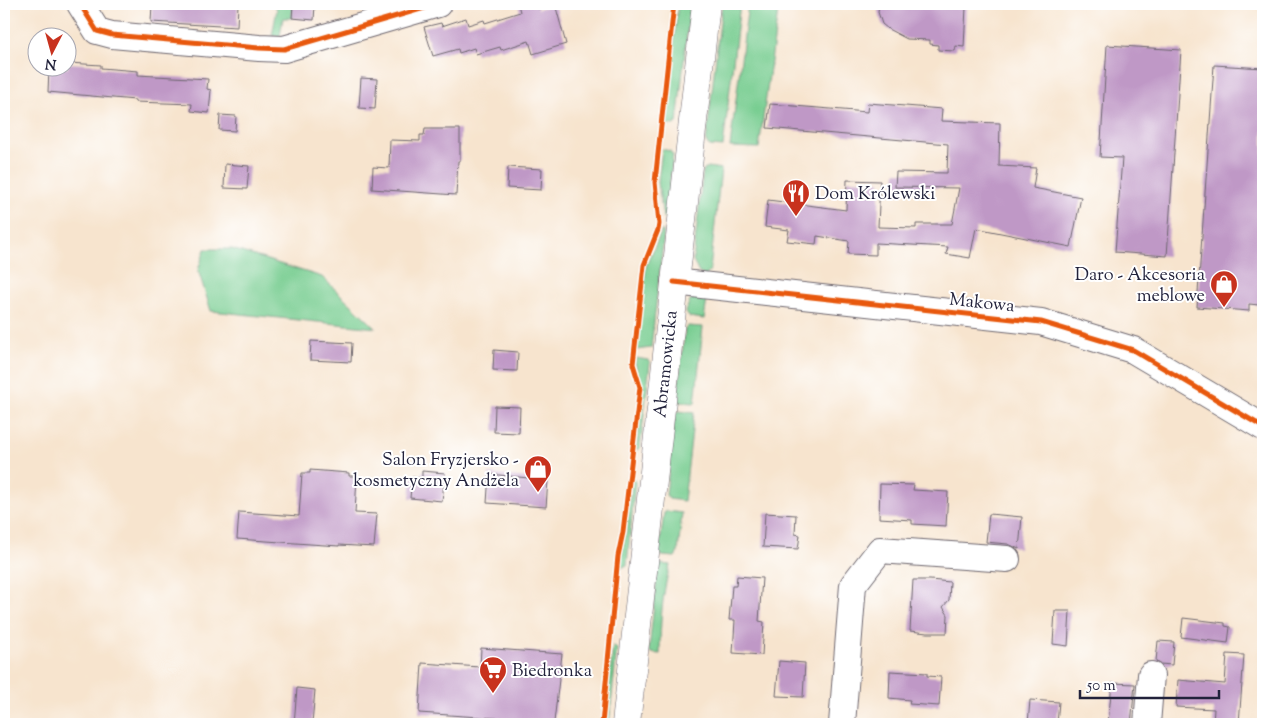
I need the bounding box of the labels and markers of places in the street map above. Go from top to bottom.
restaurant icon: Dom Królewski [781,178,811,217]
place label: Dom Królewski [815,182,935,208]
place label: Daro - Akcesoria meblowe [1075,263,1205,310]
shop icon: Daro - Akcesoria meblowe [1209,269,1239,308]
place label: Salon Fryzjersko - kosmetyczny Andżela [353,448,519,495]
shop icon: Salon Fryzjersko - kosmetyczny Andżela [523,454,553,493]
supermarket icon: Biedronka [478,655,508,694]
place label: Biedronka [512,659,592,685]

